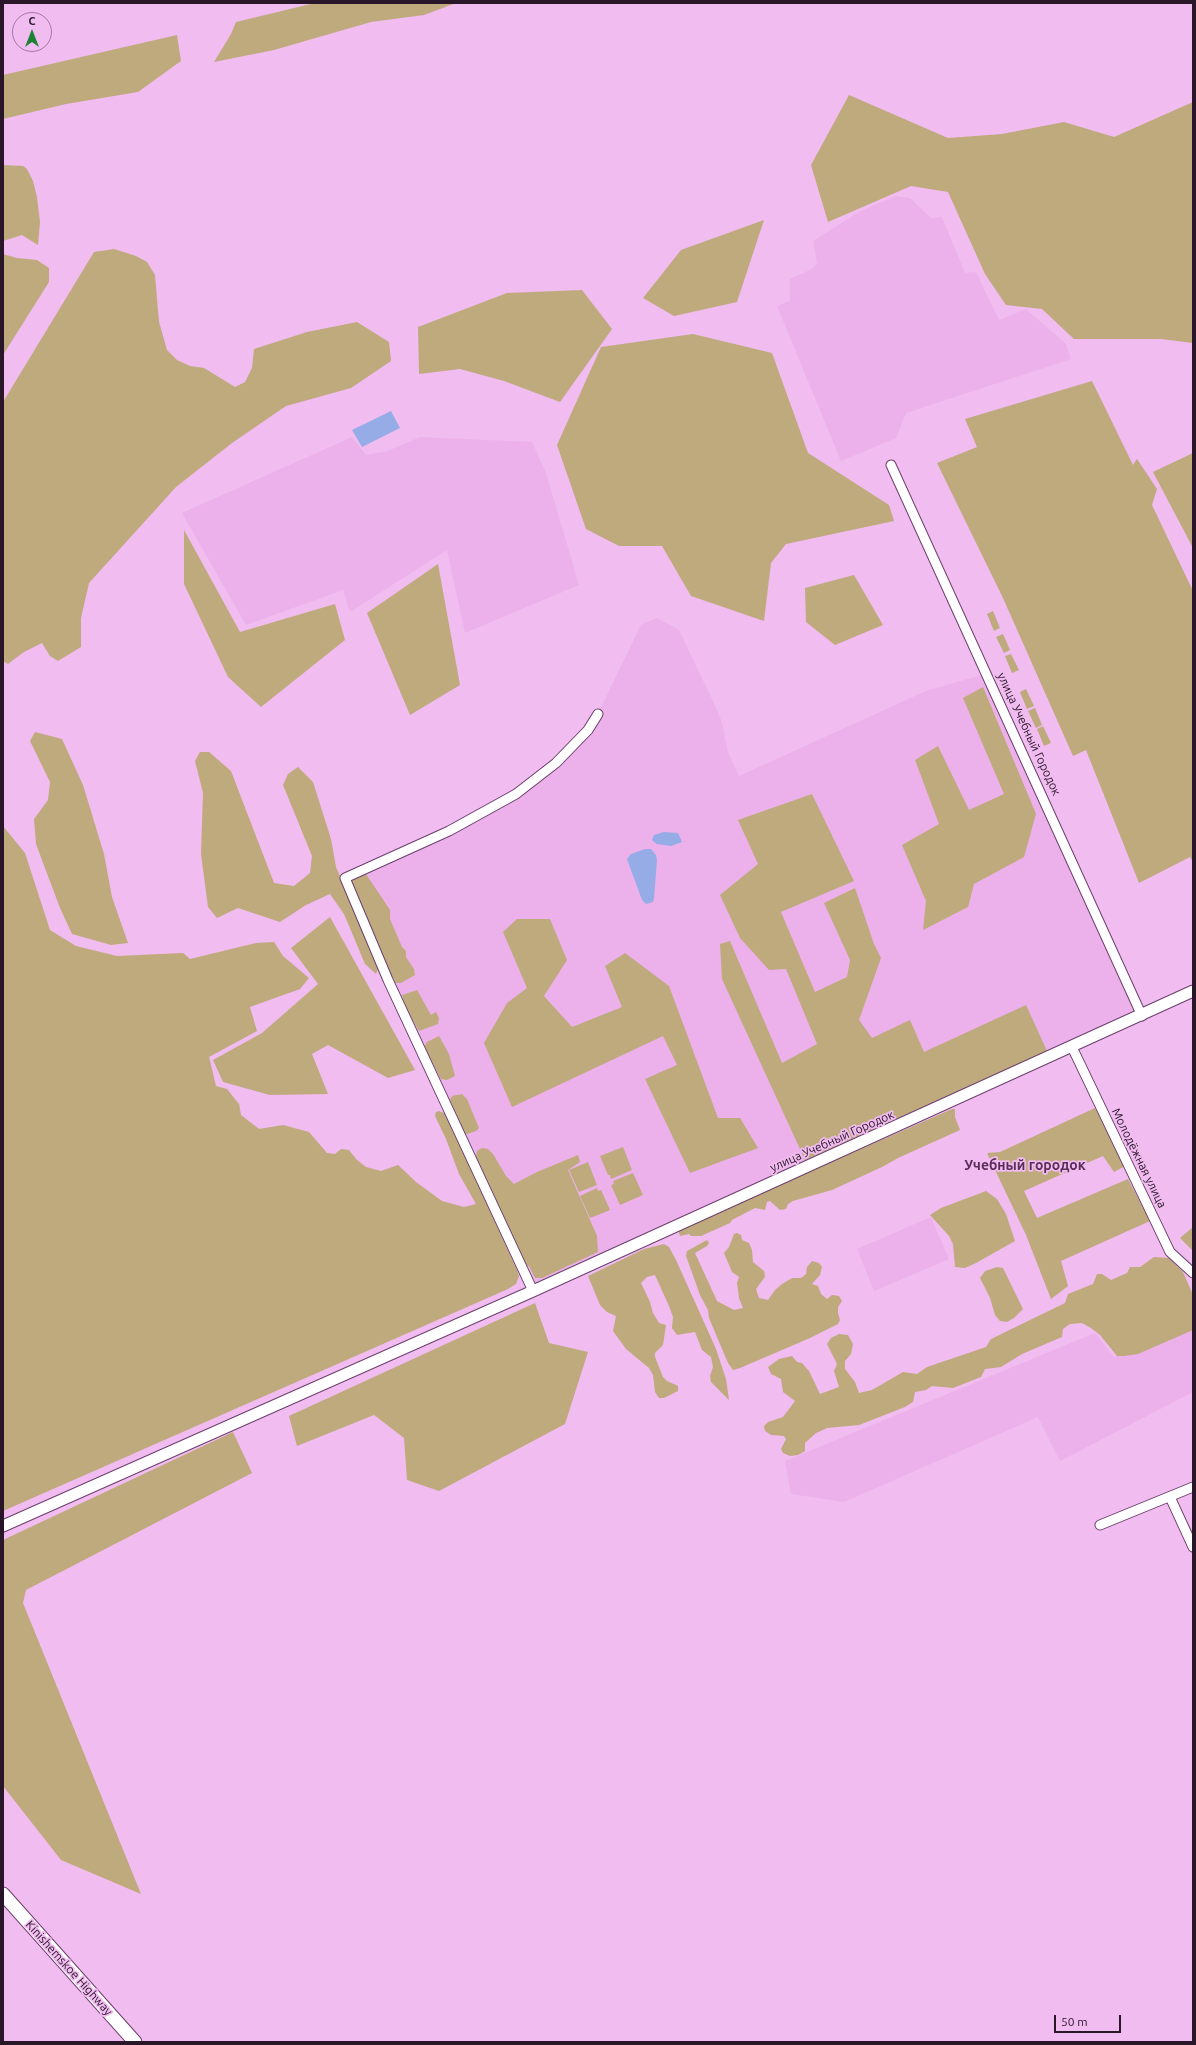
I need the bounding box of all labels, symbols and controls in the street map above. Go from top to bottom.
north arrow [12,12,52,52]
text: С [28,15,36,27]
street label: улица Учебный Городок [994,670,1064,798]
street label: Молодёжная улица [1109,1106,1169,1210]
street label: улица Учебный Городок [768,1107,896,1175]
district label: Учебный городок [964,1157,1086,1173]
street label: Kinishemskoe Highway [23,1917,115,2019]
scale bar [1056,2007,1123,2033]
text: 50 m [1061,2015,1088,2028]

